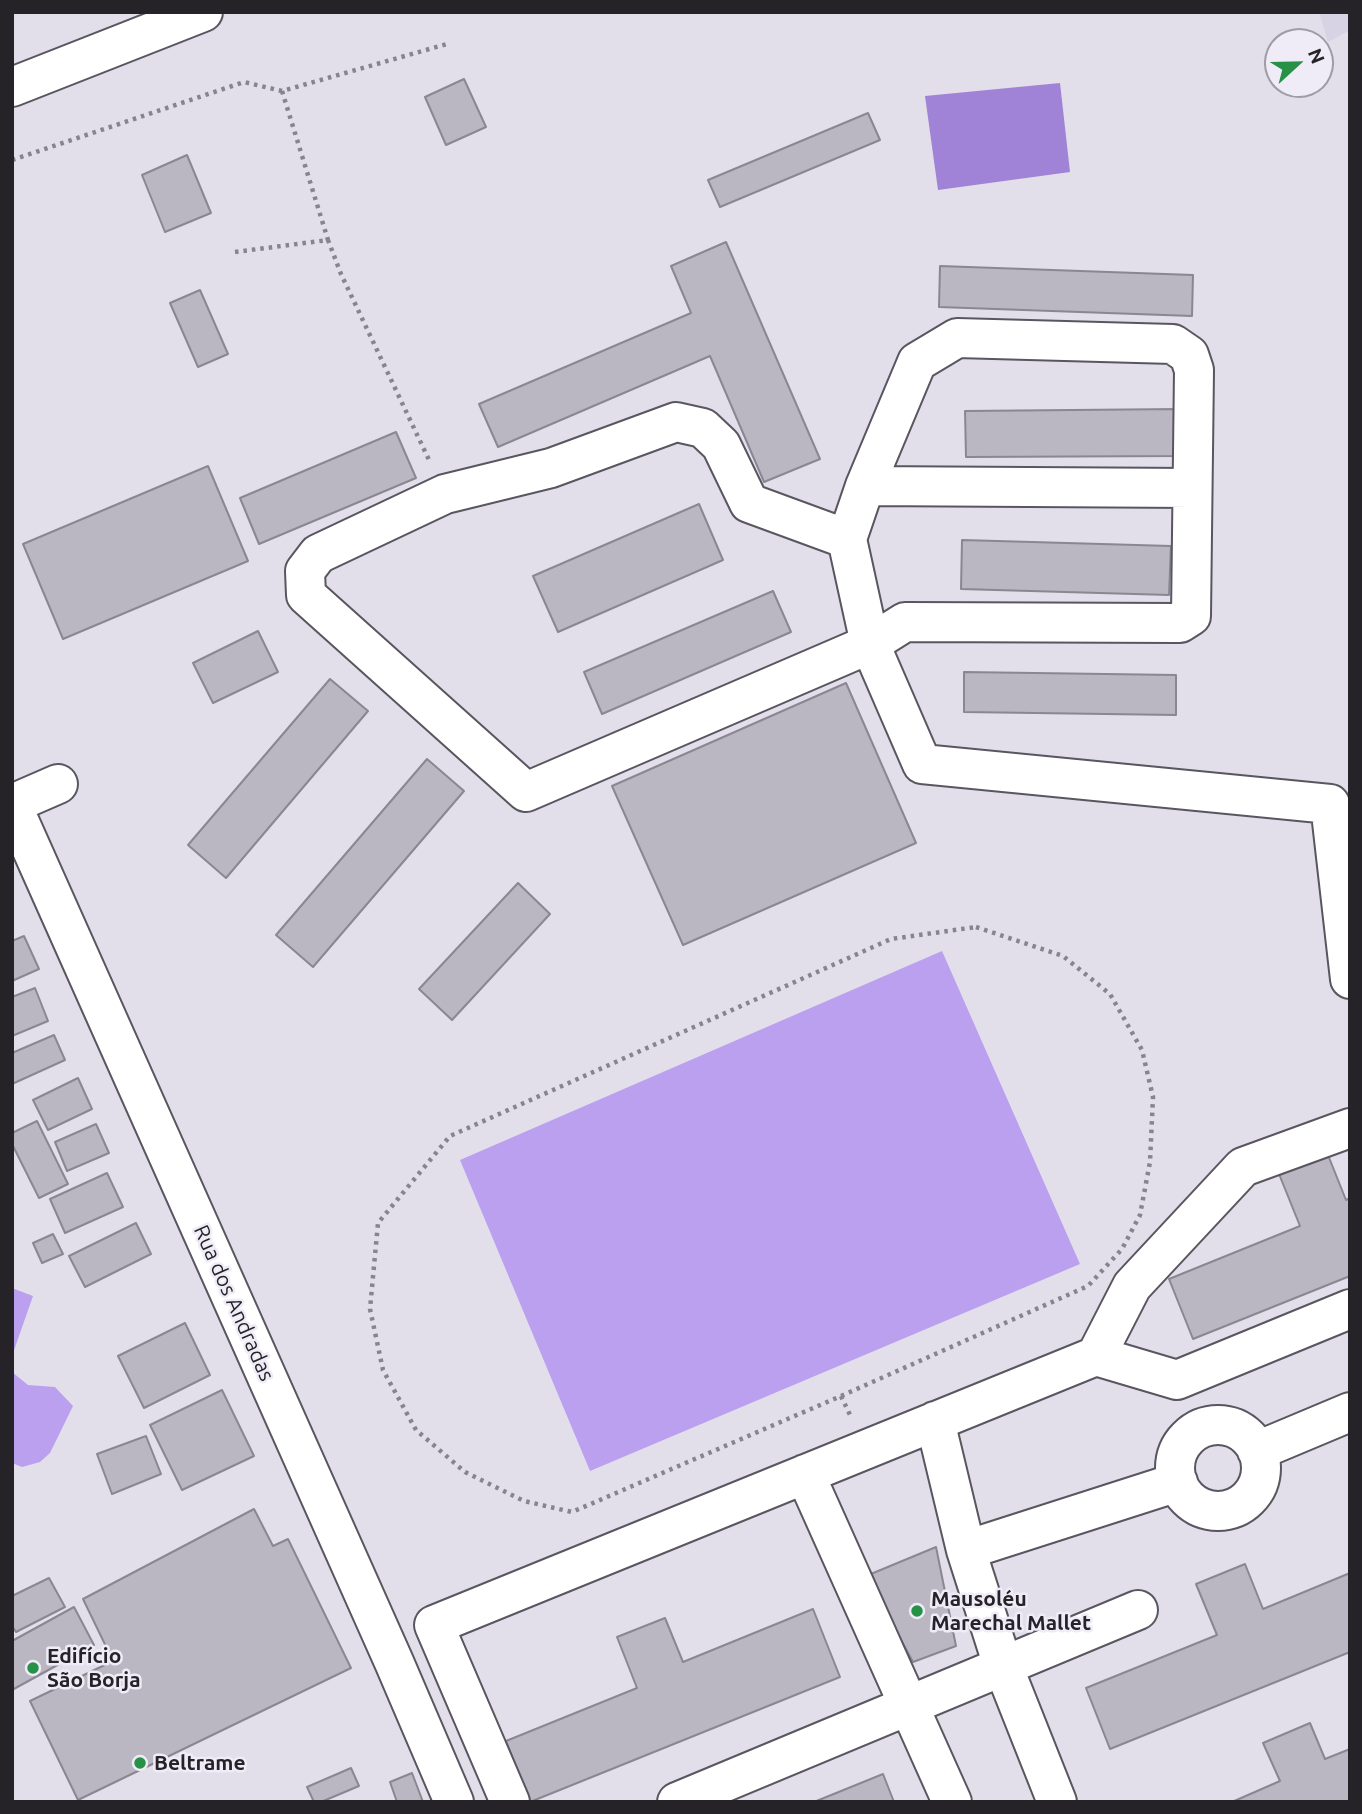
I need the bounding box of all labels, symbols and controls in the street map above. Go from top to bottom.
north arrow [1264,28,1334,98]
text: N [1304,45,1329,67]
street label: Rua dos Andradas [188,1221,280,1385]
place label: Mausoléu Marechal Mallet [931,1586,1091,1636]
marker: Mausoléu Marechal Mallet [909,1603,925,1619]
place label: Edifício São Borja [47,1643,141,1693]
marker: Edifício São Borja [25,1660,41,1676]
place label: Beltrame [154,1750,246,1776]
marker: Beltrame [132,1755,148,1771]

